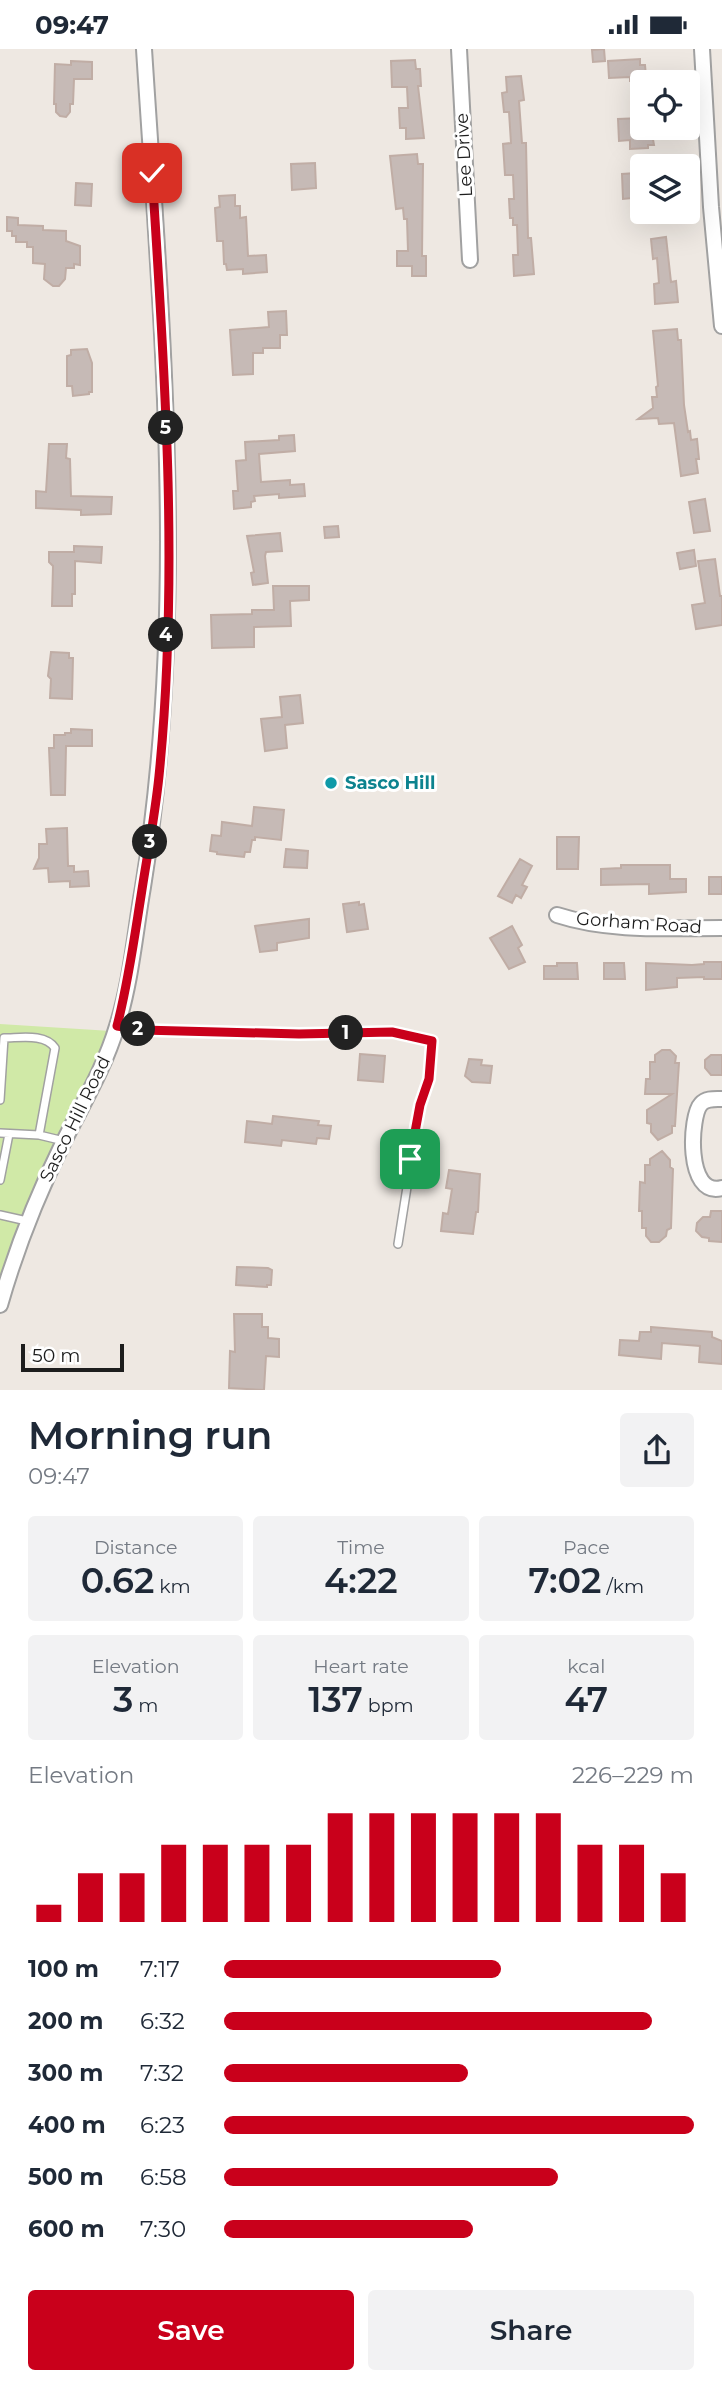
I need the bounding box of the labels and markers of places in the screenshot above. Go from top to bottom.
pin [122,143,182,203]
pin: 5 [148,411,184,445]
pin: 4 [148,617,184,653]
place label: Sasco Hill [345,772,435,794]
marker: Sasco Hill [323,775,339,791]
pin: 3 [132,825,168,859]
pin: 2 [120,1011,156,1047]
pin: 1 [328,1016,364,1051]
pin [380,1129,440,1189]

